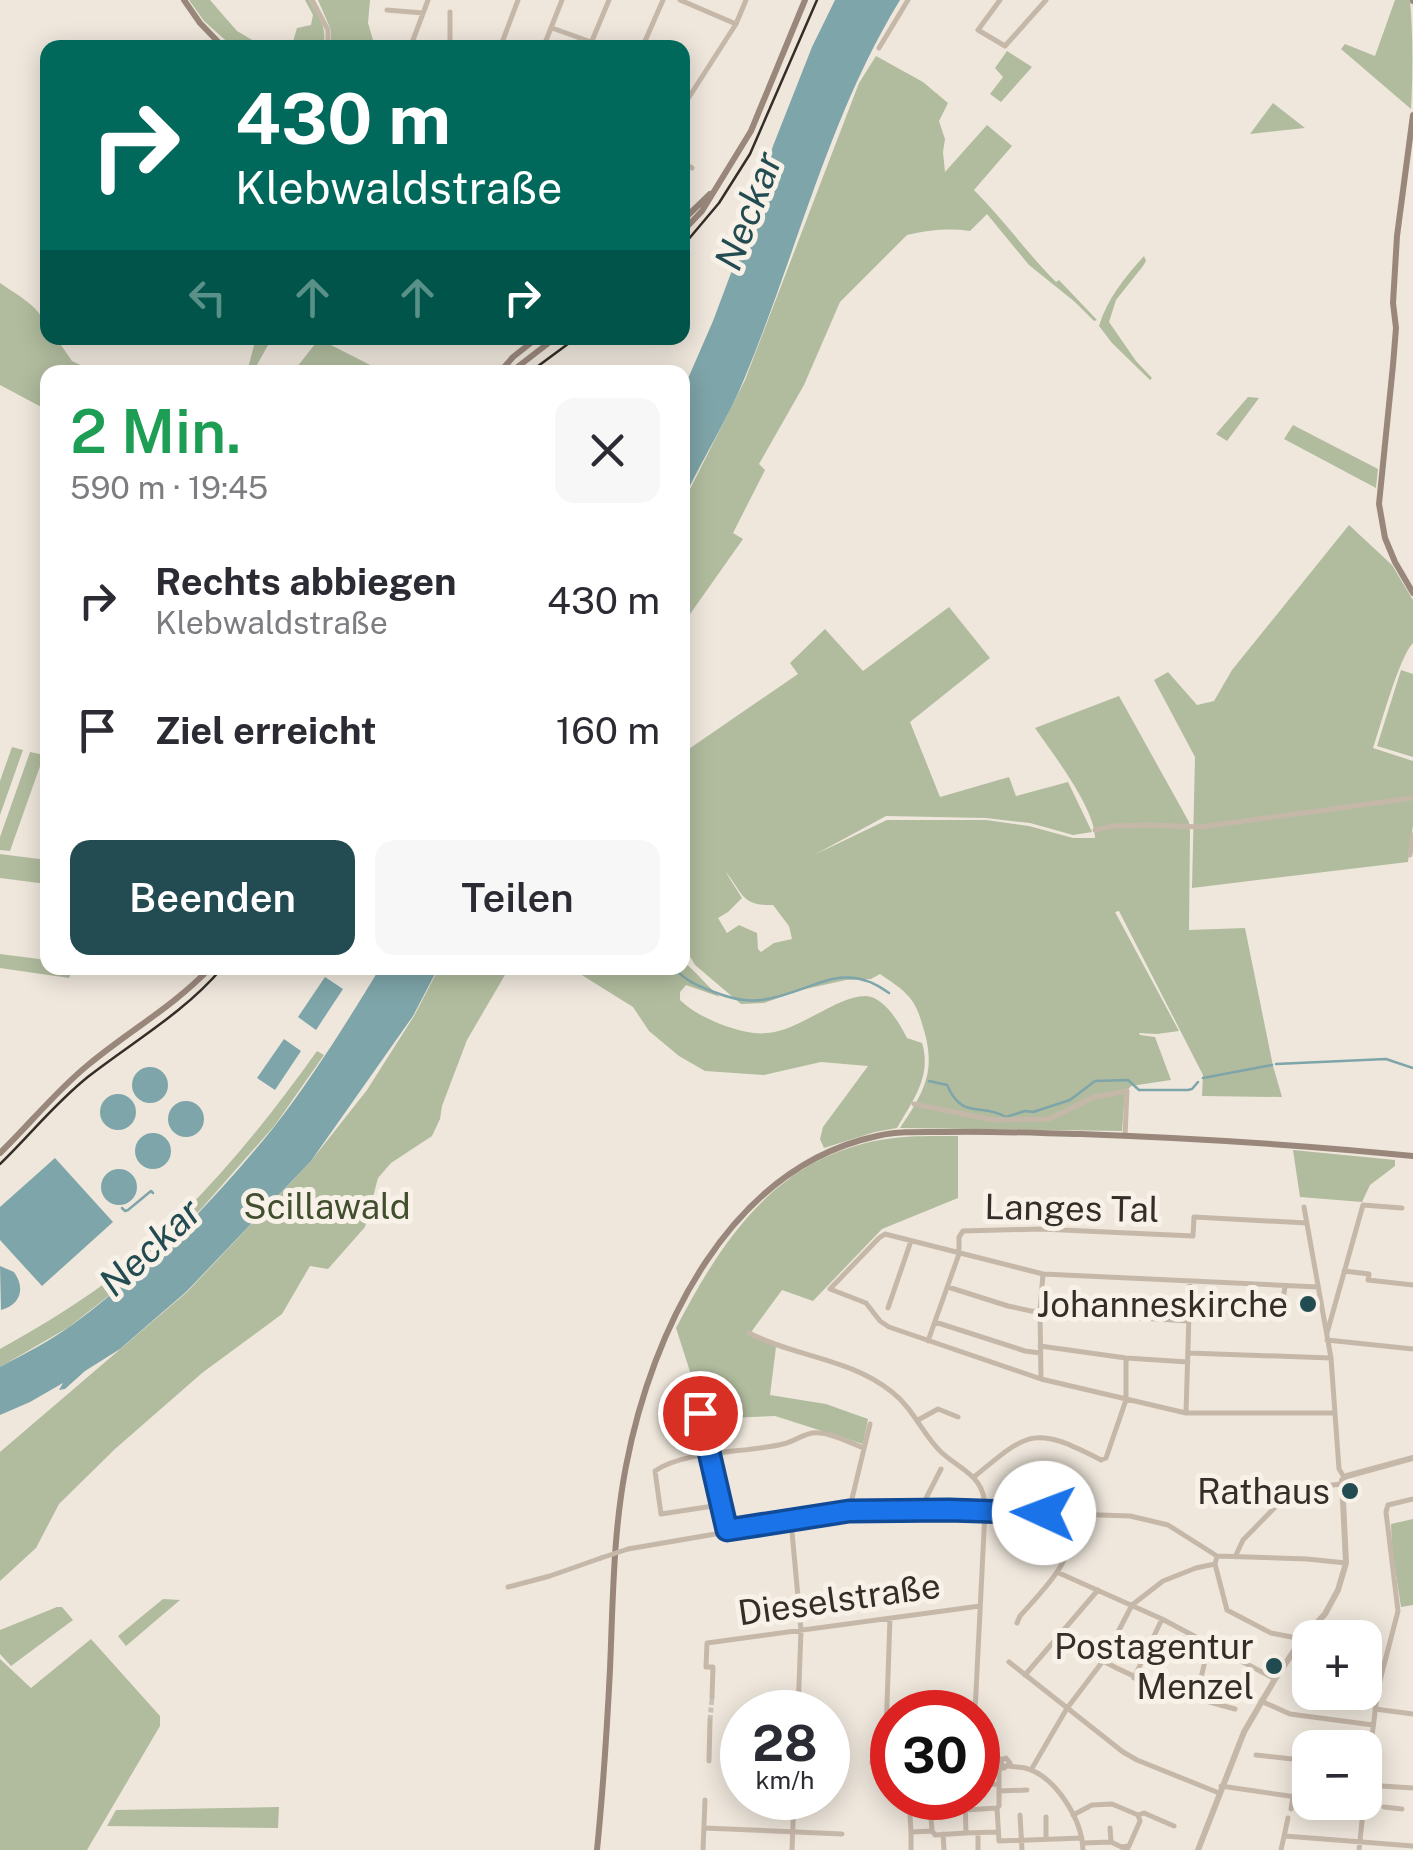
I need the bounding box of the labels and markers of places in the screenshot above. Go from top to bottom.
place label: Johanneskirche [1037,1284,1288,1325]
marker: Johanneskirche [1297,1293,1319,1315]
pin [658,1371,743,1456]
place label: Rathaus [1197,1471,1330,1512]
marker: Rathaus [1339,1480,1361,1502]
place label: Postagentur Menzel [1054,1626,1254,1707]
marker: Postagentur Menzel [1263,1655,1285,1677]

